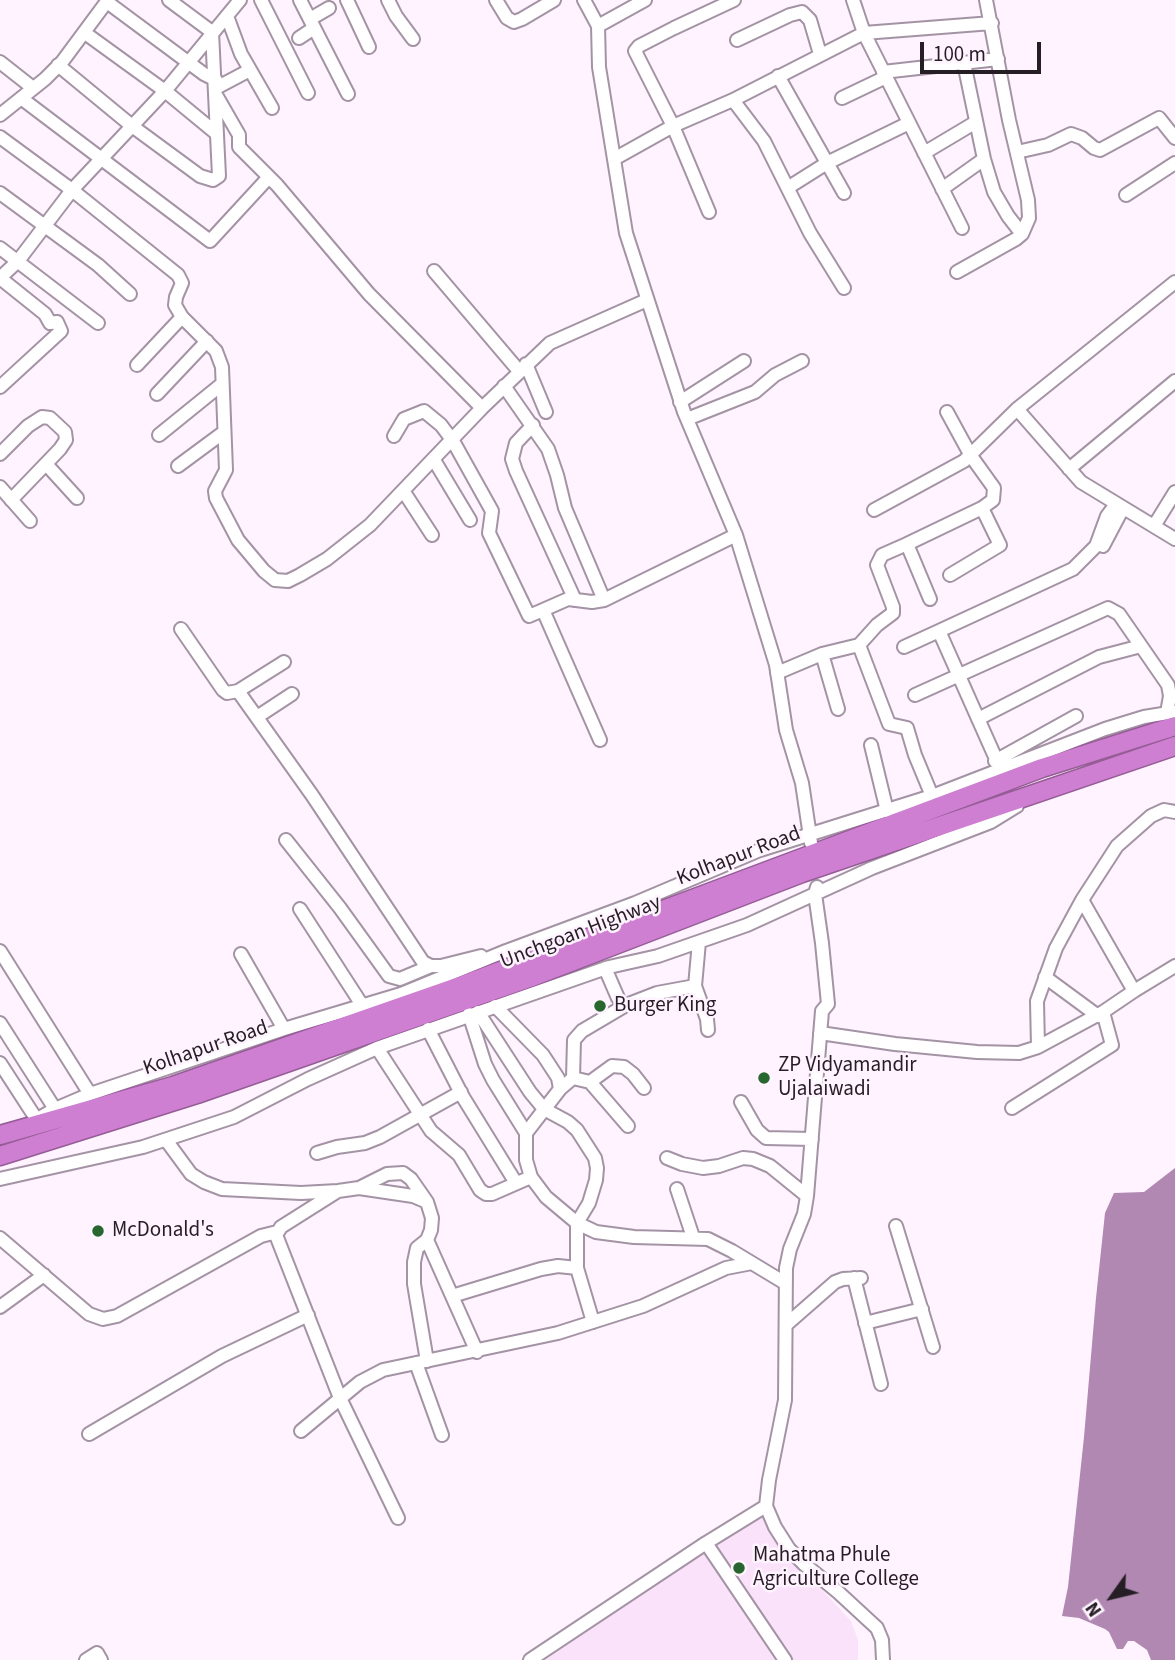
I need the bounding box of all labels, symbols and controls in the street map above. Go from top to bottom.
scale bar [923,28,1044,72]
text: 100 m [933,39,986,69]
street label: Kolhapur Road [674,822,804,892]
street label: Unchgoan Highway [497,891,665,975]
place label: Burger King [614,993,716,1019]
marker: Burger King [592,998,608,1014]
street label: Kolhapur Road [140,1016,272,1082]
place label: ZP Vidyamandir Ujalaiwadi [778,1053,917,1103]
marker: ZP Vidyamandir Ujalaiwadi [756,1070,772,1086]
place label: McDonald's [112,1218,214,1244]
marker: McDonald's [90,1223,106,1239]
place label: Mahatma Phule Agriculture College [753,1543,919,1593]
marker: Mahatma Phule Agriculture College [731,1560,747,1576]
north arrow [1077,1562,1147,1632]
text: N [1079,1596,1109,1622]

